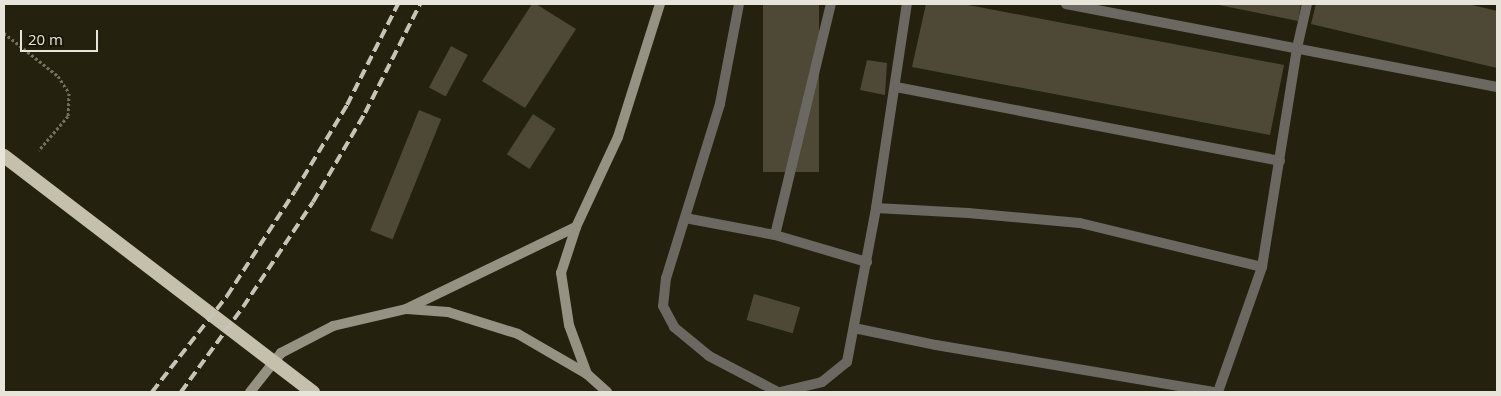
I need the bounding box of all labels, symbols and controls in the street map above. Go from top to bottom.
scale bar [22,20,100,52]
text: 20 m [28,29,63,49]

